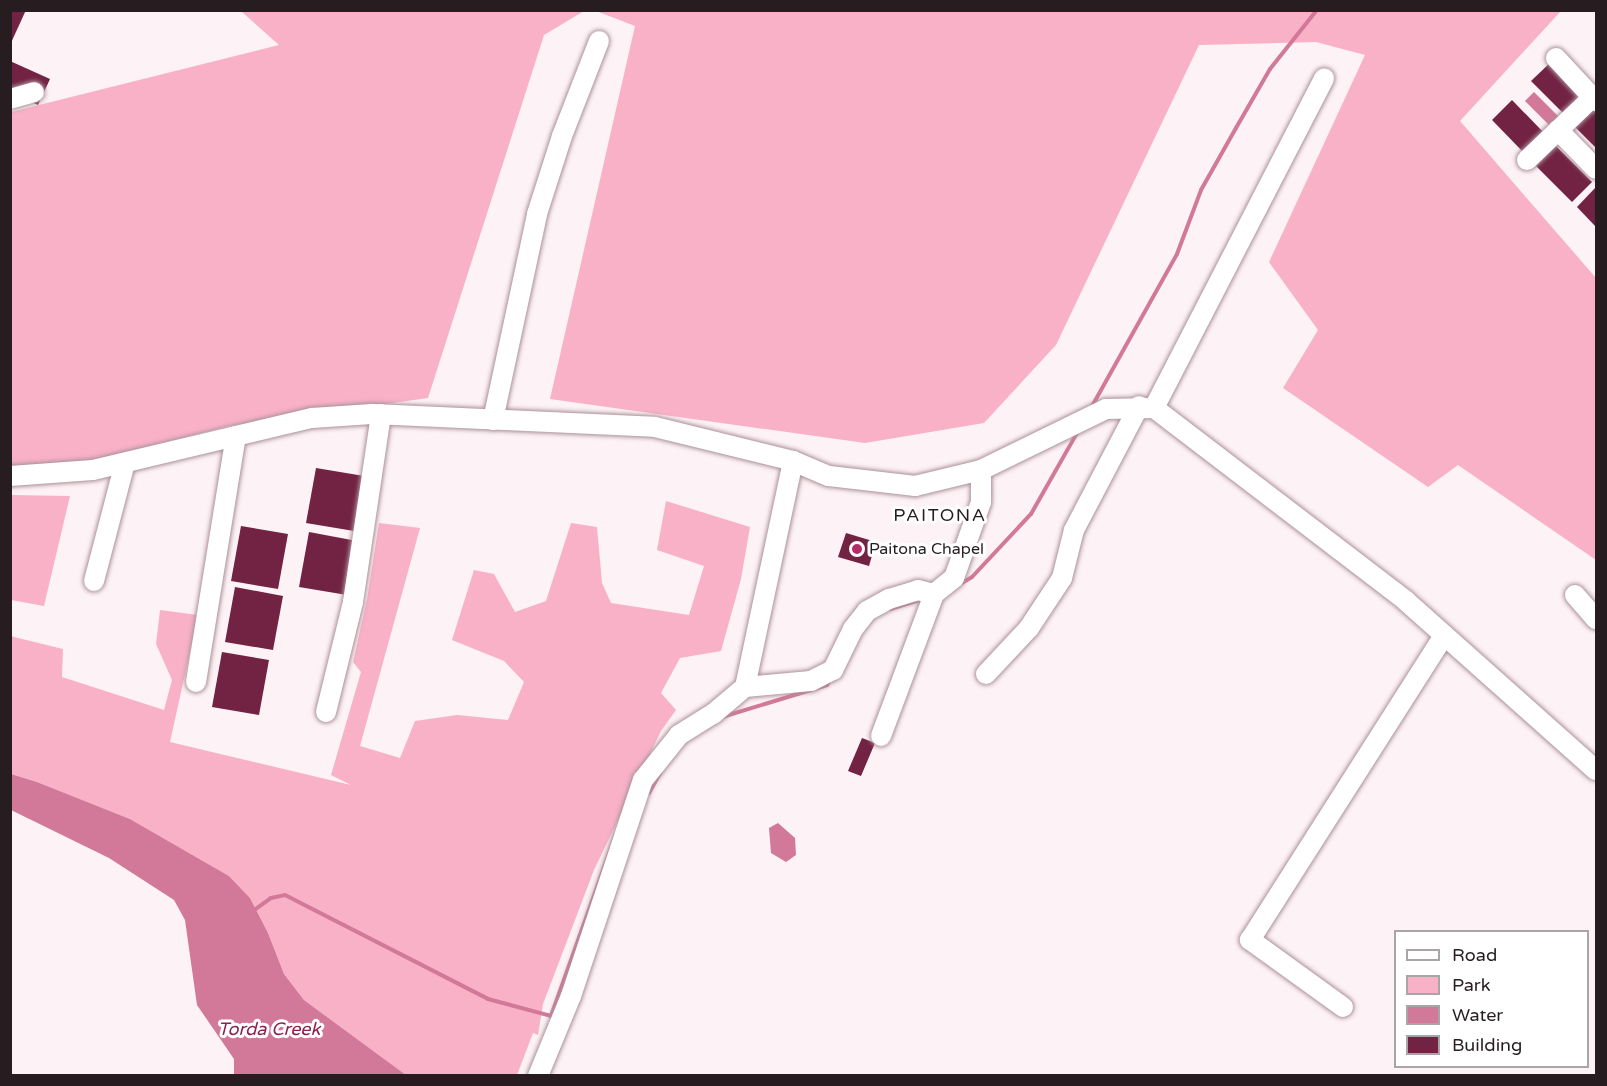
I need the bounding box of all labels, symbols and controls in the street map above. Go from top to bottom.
district label: PAITONA [893,504,987,526]
place label: Paitona Chapel [869,539,984,559]
marker: Paitona Chapel [850,542,864,556]
legend [1394,930,1589,1068]
text: Road [1452,944,1497,966]
text: Park [1452,974,1490,996]
text: Water [1452,1004,1503,1026]
water label: Torda Creek [218,1018,320,1040]
text: Building [1452,1034,1522,1056]

